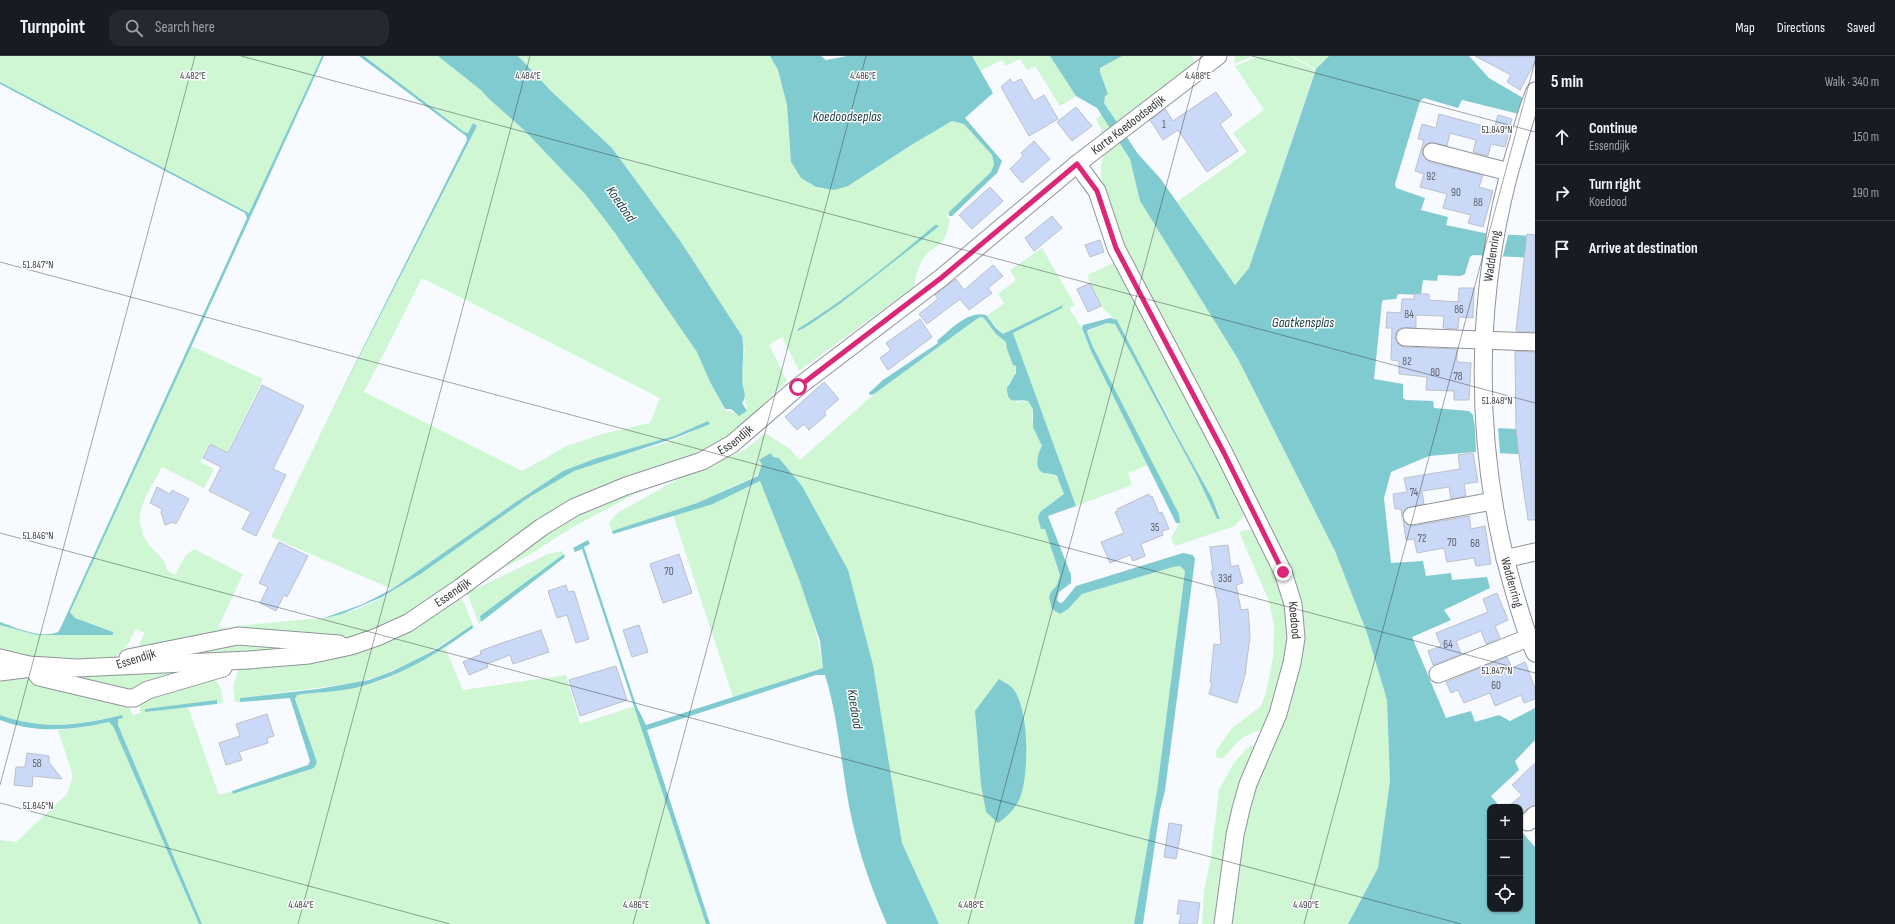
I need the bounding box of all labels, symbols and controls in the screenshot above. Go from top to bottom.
search box [109,10,389,46]
text: Turnpoint [20,16,85,39]
icon: search [123,17,145,39]
text: Search here [155,18,215,37]
text: Map [1735,19,1755,36]
text: Directions [1777,19,1825,36]
text: Saved [1847,19,1875,36]
text: 4.482°E [180,70,206,82]
text: 4.484°E [515,70,541,82]
text: 4.486°E [850,70,876,82]
text: 4.488°E [1185,70,1211,82]
text: 5 min [1551,72,1583,92]
text: Walk · 340 m [1825,74,1879,90]
street label: Korte Koedoodsedijk [1088,91,1169,158]
water label: Koedoodseplas [812,108,882,125]
house number: 1 [1162,118,1166,131]
text: Continue [1589,119,1638,138]
text: 51.849°N [1482,124,1512,136]
icon: ahead [1551,126,1573,148]
text: 150 m [1853,129,1879,145]
text: Essendijk [1589,138,1629,154]
house number: 92 [1426,170,1436,183]
text: Turn right [1589,175,1641,194]
icon: right [1551,182,1573,204]
water label: Koedood [603,183,640,226]
text: 190 m [1852,185,1879,201]
house number: 90 [1451,186,1461,199]
text: Koedood [1589,194,1627,210]
house number: 88 [1473,196,1483,209]
street label: Waddenring [1480,229,1504,283]
icon: arrive [1551,238,1573,260]
text: Arrive at destination [1589,239,1698,258]
text: 51.847°N [23,259,53,271]
house number: 86 [1454,303,1464,316]
house number: 84 [1404,308,1414,321]
water label: Gaatkensplas [1272,314,1334,331]
house number: 82 [1402,355,1412,368]
house number: 80 [1430,366,1440,379]
house number: 78 [1453,370,1463,383]
route start [789,378,807,396]
text: 51.848°N [1482,395,1512,407]
street label: Essendijk [715,421,756,458]
house number: 74 [1410,486,1419,499]
house number: 35 [1150,521,1160,534]
text: 51.846°N [23,530,53,542]
house number: 72 [1418,532,1427,545]
house number: 70 [1447,536,1457,549]
house number: 68 [1470,537,1480,550]
street label: Waddenring [1497,555,1526,609]
route end [1274,563,1292,581]
house number: 70 [664,565,674,578]
house number: 33d [1218,572,1232,585]
street label: Essendijk [432,574,474,611]
street label: Koedood [1285,601,1304,640]
house number: 64 [1443,638,1453,651]
street label: Essendijk [114,645,158,673]
text: 51.847°N [1482,665,1512,677]
house number: 60 [1491,679,1501,692]
water label: Koedood [843,688,867,731]
house number: 58 [32,757,42,770]
text: 51.845°N [23,800,53,812]
map controls [1487,804,1523,912]
button: + [1487,804,1523,840]
button: − [1487,840,1523,876]
button: locate [1487,876,1523,912]
text: 4.484°E [288,899,314,911]
text: 4.486°E [623,899,649,911]
text: 4.488°E [958,899,984,911]
text: 4.490°E [1293,899,1319,911]

